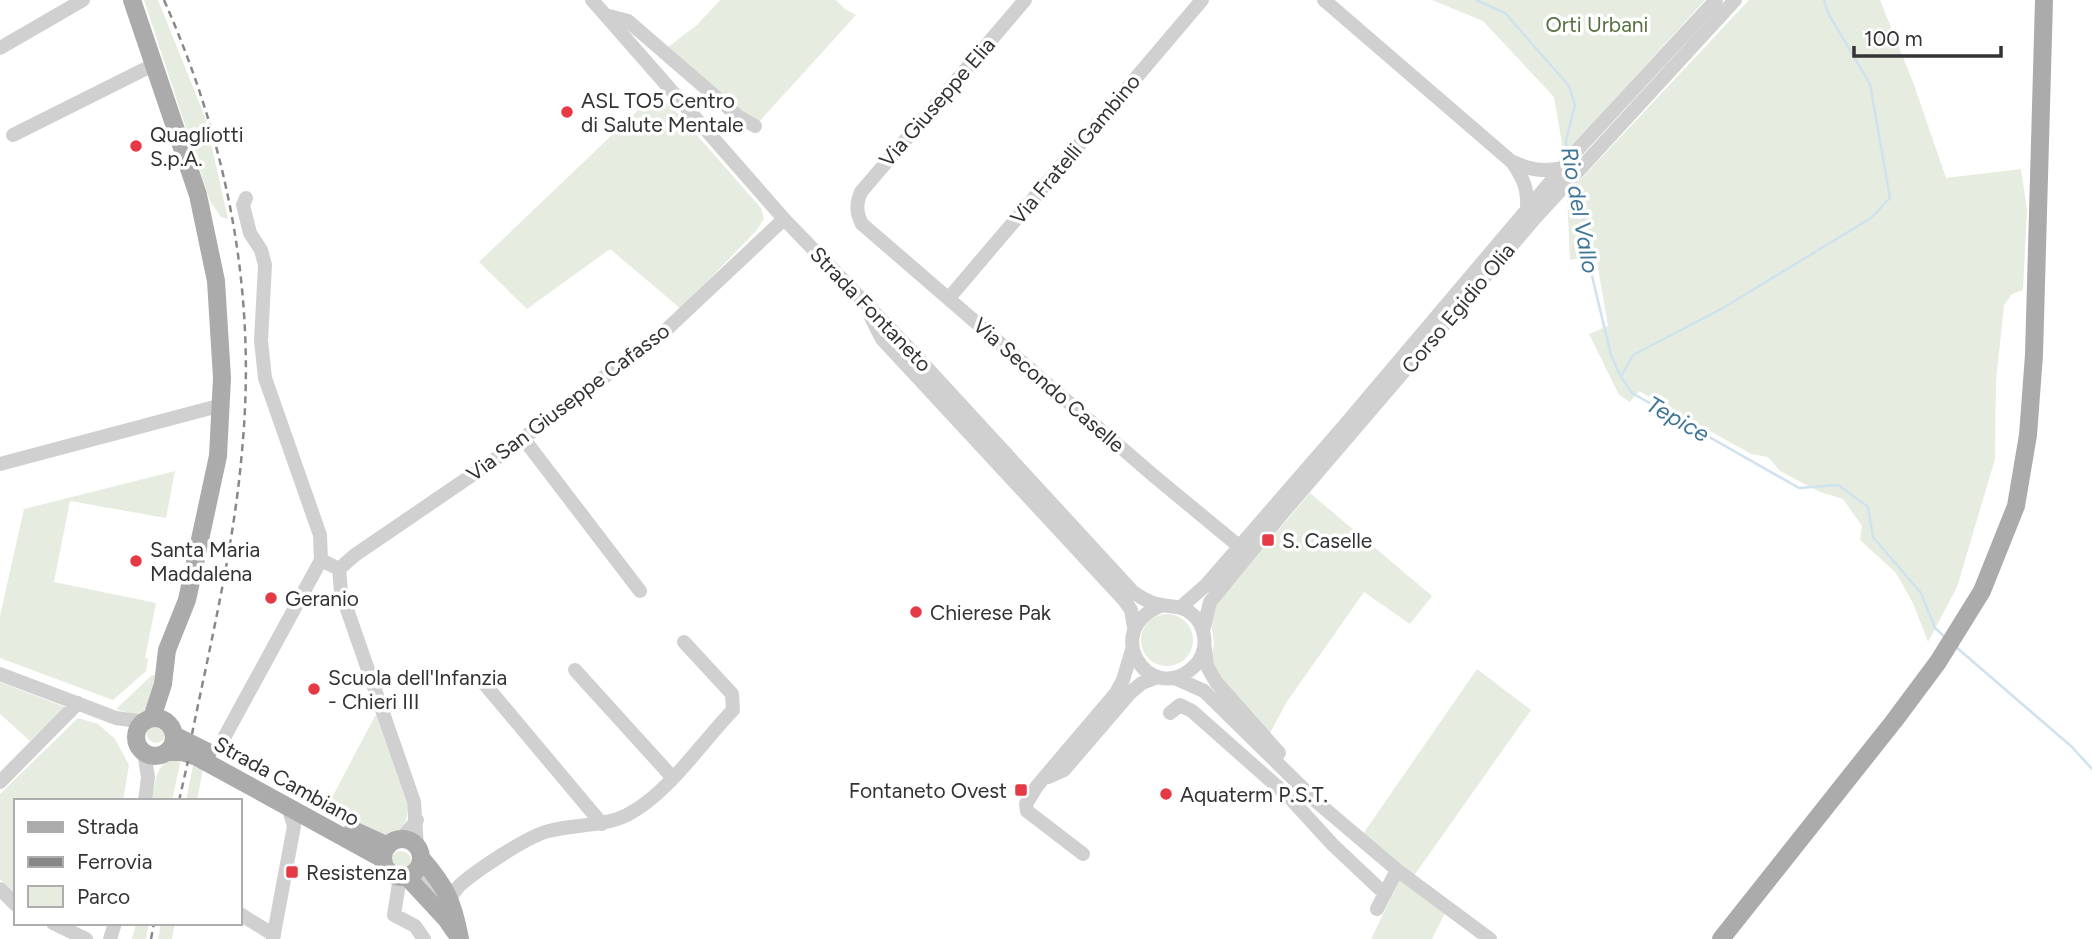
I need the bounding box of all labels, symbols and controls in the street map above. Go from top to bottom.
park label: Orti Urbani [1546,12,1648,37]
scale bar [1854,14,2001,58]
text: 100 m [1864,26,1923,51]
street label: Via Giuseppe Elia [874,32,1000,172]
street label: Via Fratelli Gambino [1005,69,1145,229]
place label: ASL TO5 Centro di Salute Mentale [581,88,743,137]
marker: ASL TO5 Centro di Salute Mentale [559,104,575,120]
place label: Quagliotti S.p.A. [150,122,244,171]
marker: Quagliotti S.p.A. [128,138,144,154]
water label: Rio del Vallo [1555,145,1605,275]
street label: Corso Egidio Olia [1396,238,1520,378]
street label: Strada Fontaneto [805,241,937,377]
street label: Via Secondo Caselle [968,312,1130,458]
street label: Via San Giuseppe Cafasso [462,318,674,486]
water label: Tepice [1642,390,1715,448]
place label: S. Caselle [1282,528,1372,553]
marker: S. Caselle [1260,532,1276,548]
place label: Santa Maria Maddalena [150,537,260,586]
marker: Santa Maria Maddalena [128,553,144,569]
place label: Geranio [285,586,359,611]
marker: Geranio [263,590,279,606]
place label: Chierese Pak [930,600,1052,625]
marker: Chierese Pak [908,604,924,620]
place label: Scuola dell'Infanzia - Chieri III [328,665,507,714]
marker: Scuola dell'Infanzia - Chieri III [306,681,322,697]
street label: Strada Cambiano [210,731,364,831]
place label: Fontaneto Ovest [849,778,1007,803]
marker: Fontaneto Ovest [1013,782,1029,798]
place label: Aquaterm P.S.T. [1180,782,1328,807]
marker: Aquaterm P.S.T. [1158,786,1174,802]
legend [14,799,242,925]
text: Strada [77,814,139,839]
text: Ferrovia [77,849,152,874]
place label: Resistenza [306,860,407,885]
marker: Resistenza [284,864,300,880]
text: Parco [77,884,130,909]

